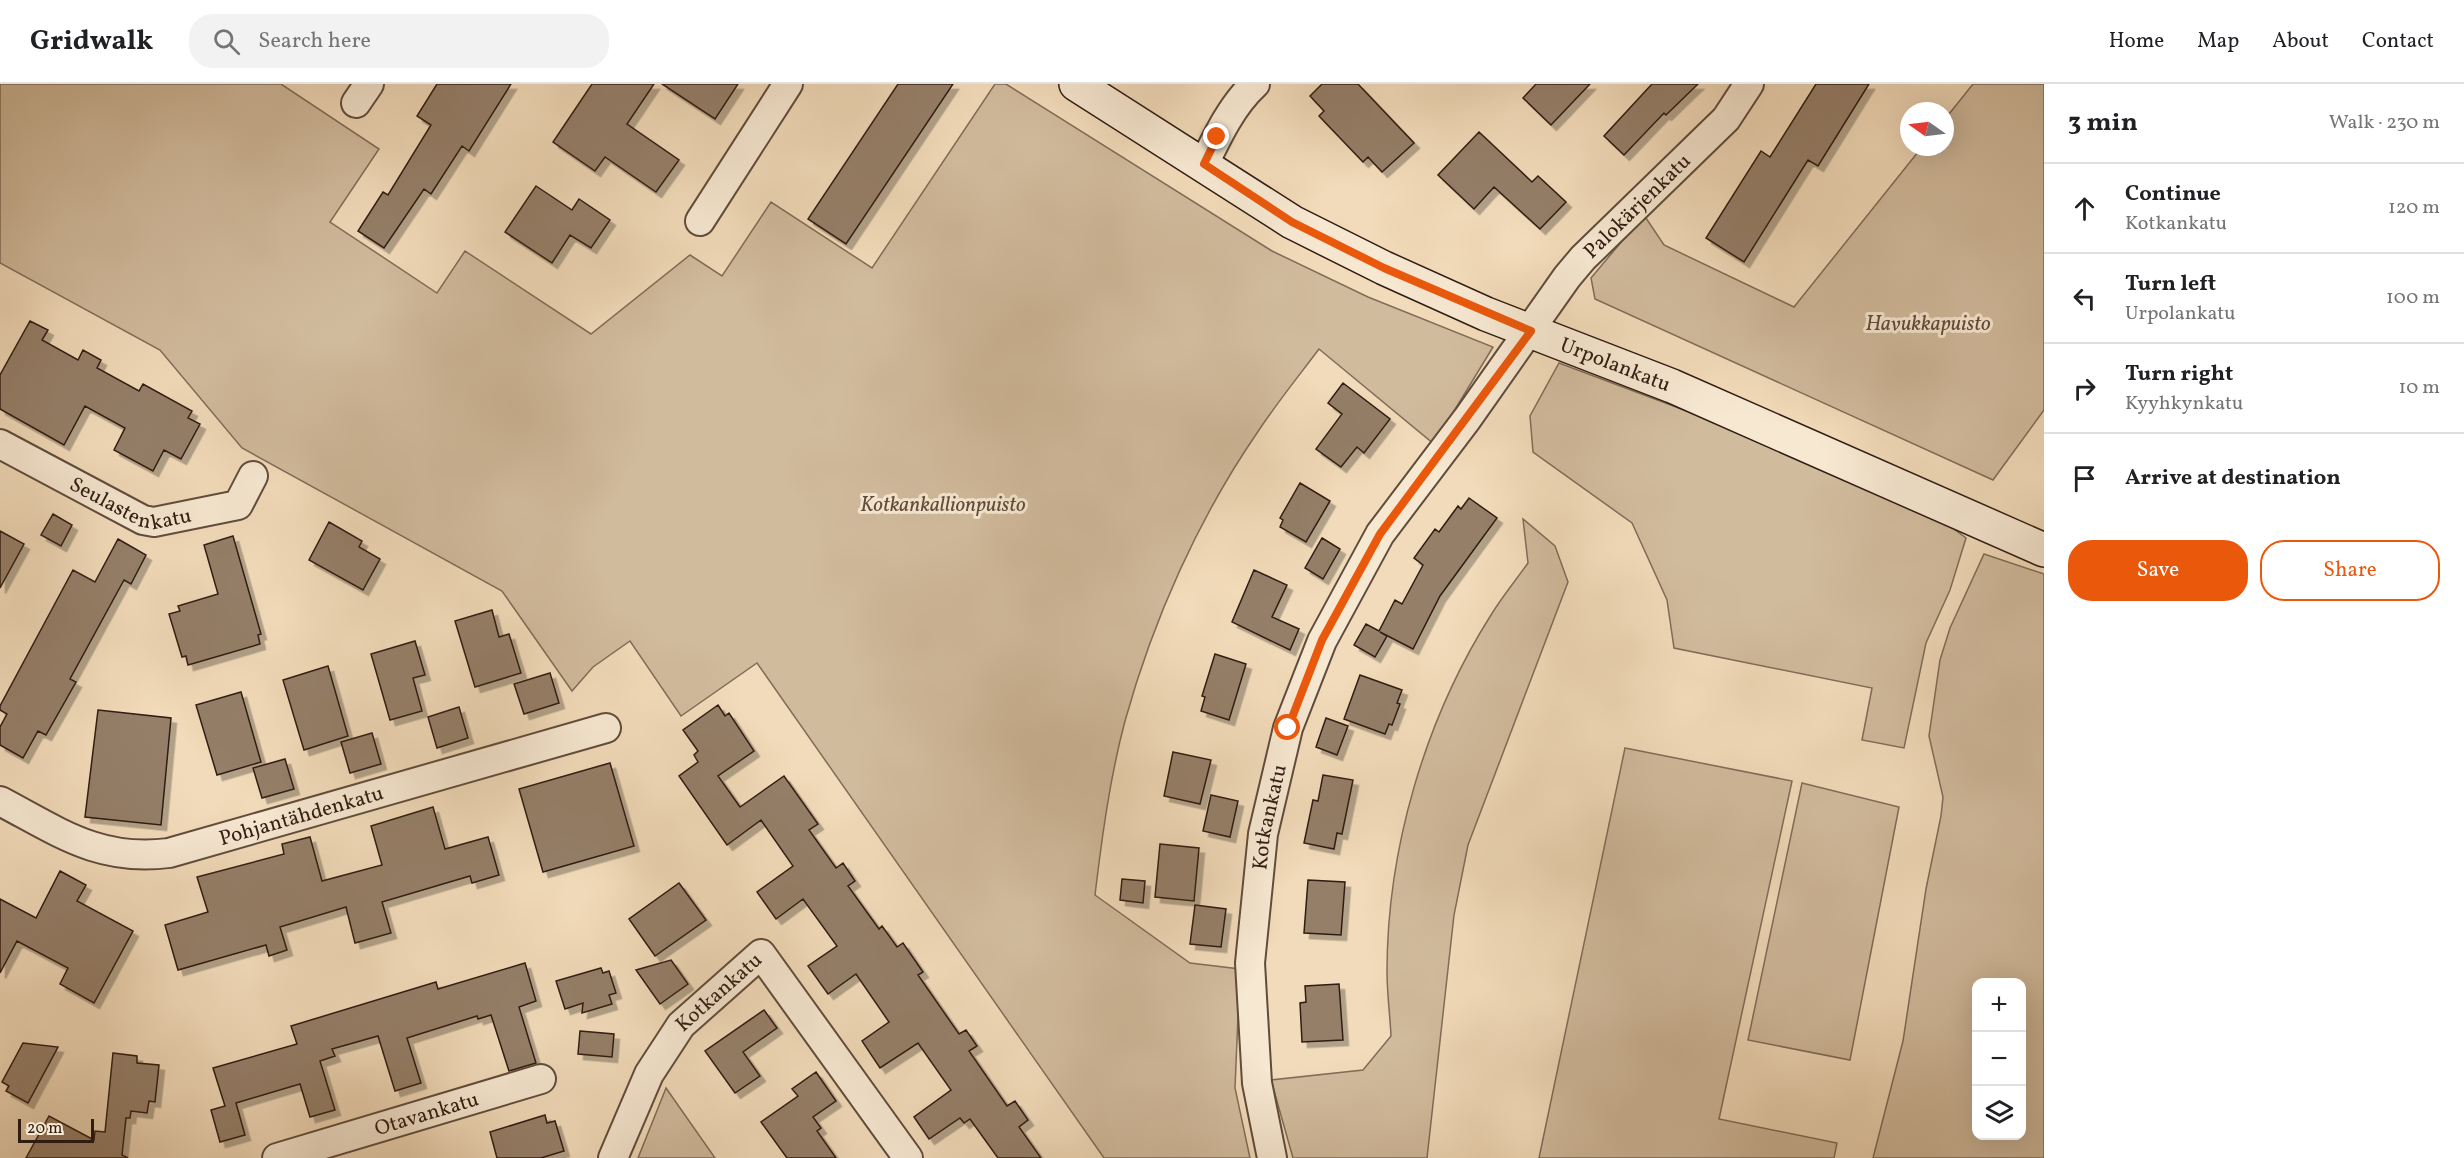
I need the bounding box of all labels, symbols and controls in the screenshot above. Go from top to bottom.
search box [189,14,609,68]
text: Gridwalk [30,22,153,61]
icon: search [210,25,243,58]
text: Search here [258,26,371,57]
text: Home [2109,27,2164,56]
text: Map [2197,27,2239,56]
text: About [2272,27,2329,56]
text: Contact [2362,27,2434,56]
north arrow [1900,102,1954,156]
text: 3 min [2068,105,2138,141]
text: Walk · 230 m [2329,109,2440,137]
route end [1203,123,1229,149]
street label: Palokärjenkatu [1577,148,1698,266]
text: Continue [2125,179,2221,210]
icon: ahead [2068,192,2101,225]
text: 120 m [2388,194,2440,222]
text: Kotkankatu [2125,210,2227,238]
text: Turn left [2125,269,2216,300]
icon: left [2068,282,2101,315]
text: 100 m [2386,284,2440,312]
text: Urpolankatu [2125,300,2236,328]
park label: Havukkapuisto [1866,310,1991,339]
street label: Urpolankatu [1556,331,1674,400]
text: Turn right [2125,359,2233,390]
icon: right [2068,372,2101,405]
text: 10 m [2399,374,2440,402]
text: Kyyhkynkatu [2125,390,2243,418]
icon: arrive [2068,462,2101,495]
text: Arrive at destination [2125,463,2341,494]
street label: Seulastenkatu [64,471,194,538]
park label: Kotkankallionpuisto [860,491,1026,520]
button: Save [2068,540,2248,601]
button: Share [2260,540,2440,601]
route start [1274,714,1300,740]
street label: Kotkankatu [1246,762,1295,871]
street label: Pohjantähdenkatu [216,779,387,854]
street label: Kotkankatu [670,946,769,1039]
map controls [1972,978,2026,1140]
button: + [1972,978,2026,1032]
button: − [1972,1032,2026,1086]
street label: Otavankatu [371,1085,483,1144]
button: layers [1972,1086,2026,1140]
scale bar [18,1116,94,1144]
text: 20 m [27,1118,62,1140]

